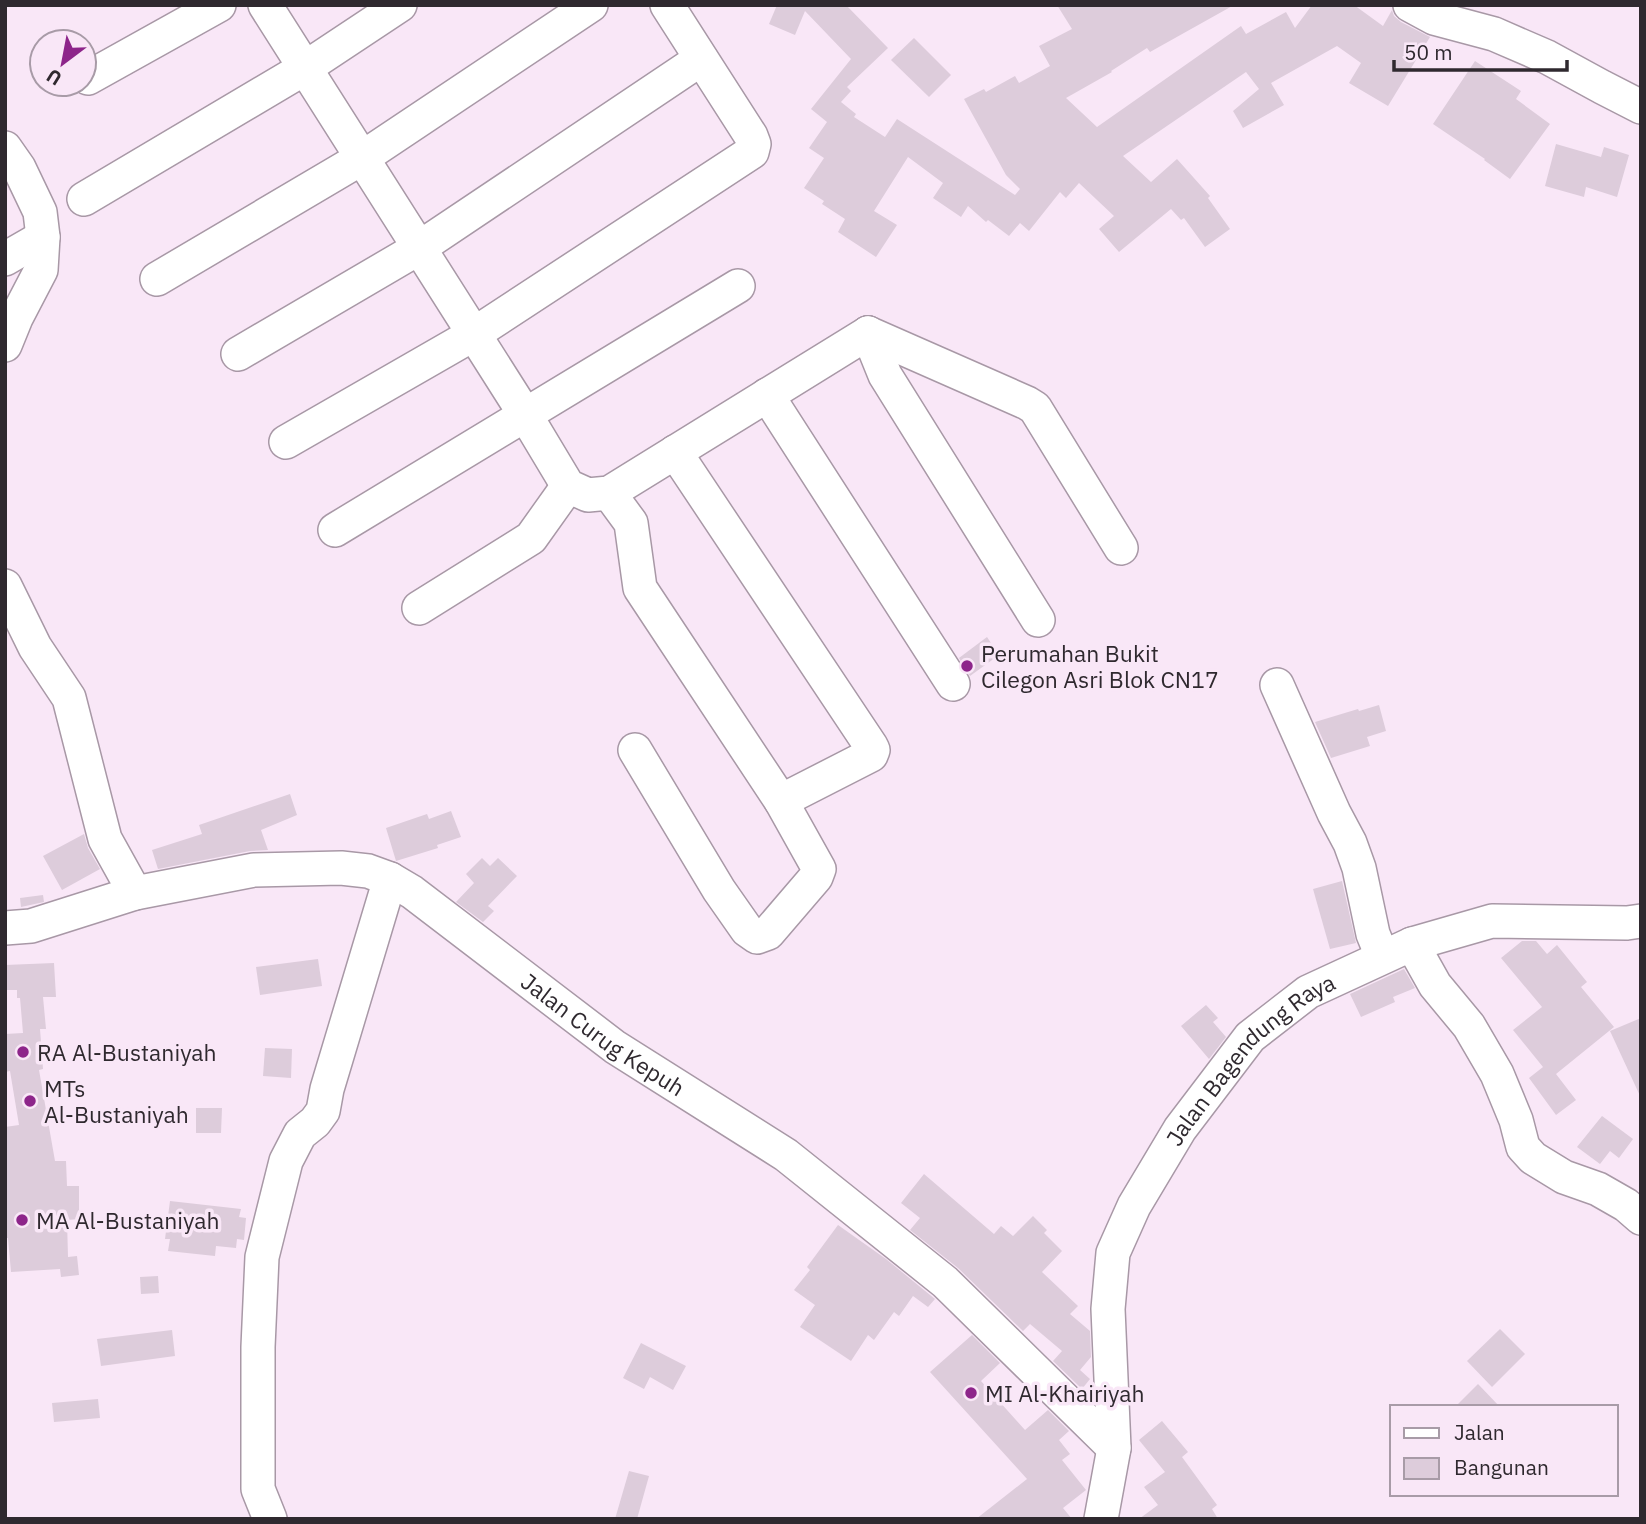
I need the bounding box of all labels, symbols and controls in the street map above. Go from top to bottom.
north arrow [28,28,98,98]
scale bar [1394,28,1567,72]
text: 50 m [1404,38,1453,66]
text: U [42,64,66,91]
place label: Perumahan Bukit Cilegon Asri Blok CN17 [981,638,1219,694]
marker: Perumahan Bukit Cilegon Asri Blok CN17 [959,658,975,674]
street label: Jalan Curug Kepuh [515,966,691,1102]
street label: Jalan Bagendung Raya [1159,967,1340,1151]
place label: RA Al-Bustaniyah [37,1037,217,1067]
marker: RA Al-Bustaniyah [15,1044,31,1060]
place label: MTs Al-Bustaniyah [44,1073,189,1129]
marker: MTs Al-Bustaniyah [22,1093,38,1109]
place label: MA Al-Bustaniyah [36,1205,220,1235]
marker: MA Al-Bustaniyah [14,1212,30,1228]
place label: MI Al-Khairiyah [985,1378,1145,1408]
marker: MI Al-Khairiyah [963,1385,979,1401]
legend [1390,1405,1618,1496]
text: Jalan [1454,1418,1505,1446]
text: Bangunan [1454,1453,1549,1481]

